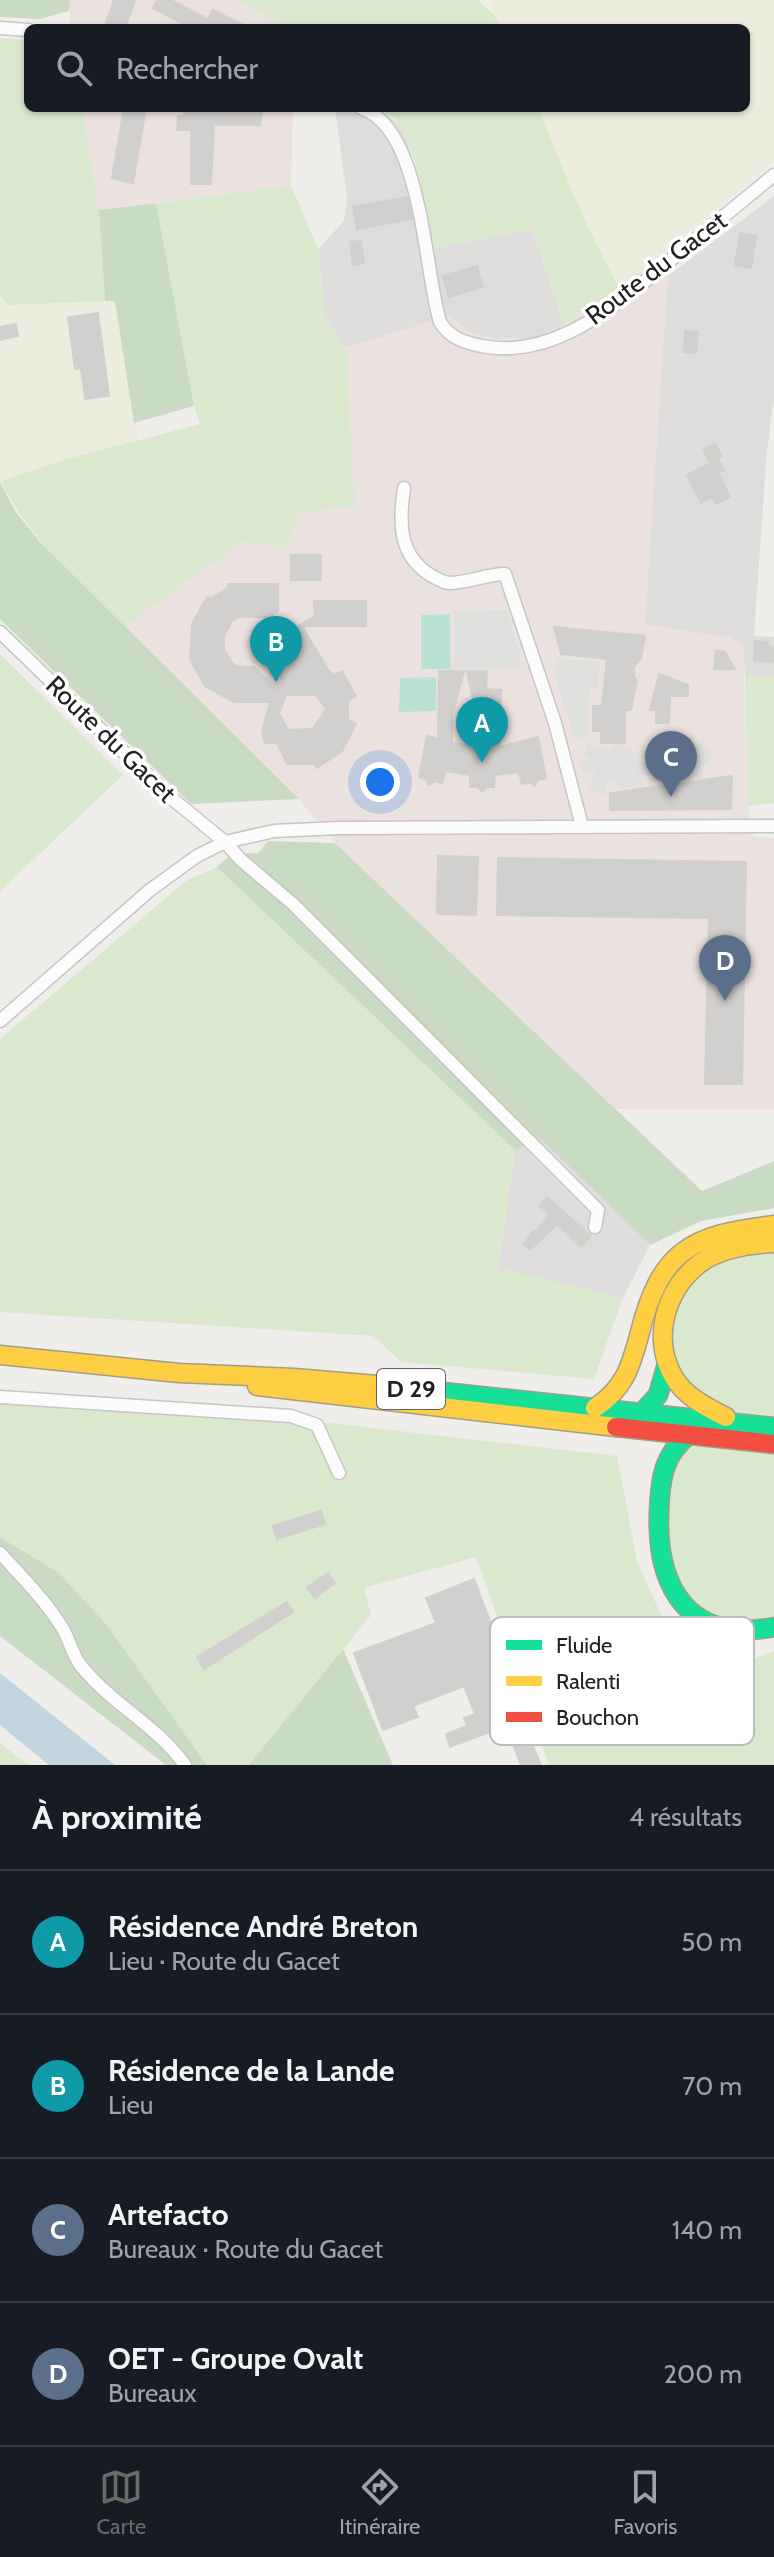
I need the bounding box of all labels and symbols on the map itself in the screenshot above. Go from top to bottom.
street label: Route du Gacet [579,204,733,331]
pin: B [250,616,302,682]
street label: Route du Gacet [39,669,183,809]
pin: A [456,697,508,763]
pin: C [645,731,697,797]
your location [360,762,400,802]
pin: D [699,935,751,1001]
road number: D 29 [377,1369,445,1409]
legend [490,1617,754,1745]
text: Fluide [556,1632,612,1659]
text: Ralenti [556,1668,620,1695]
text: Bouchon [556,1704,639,1731]

